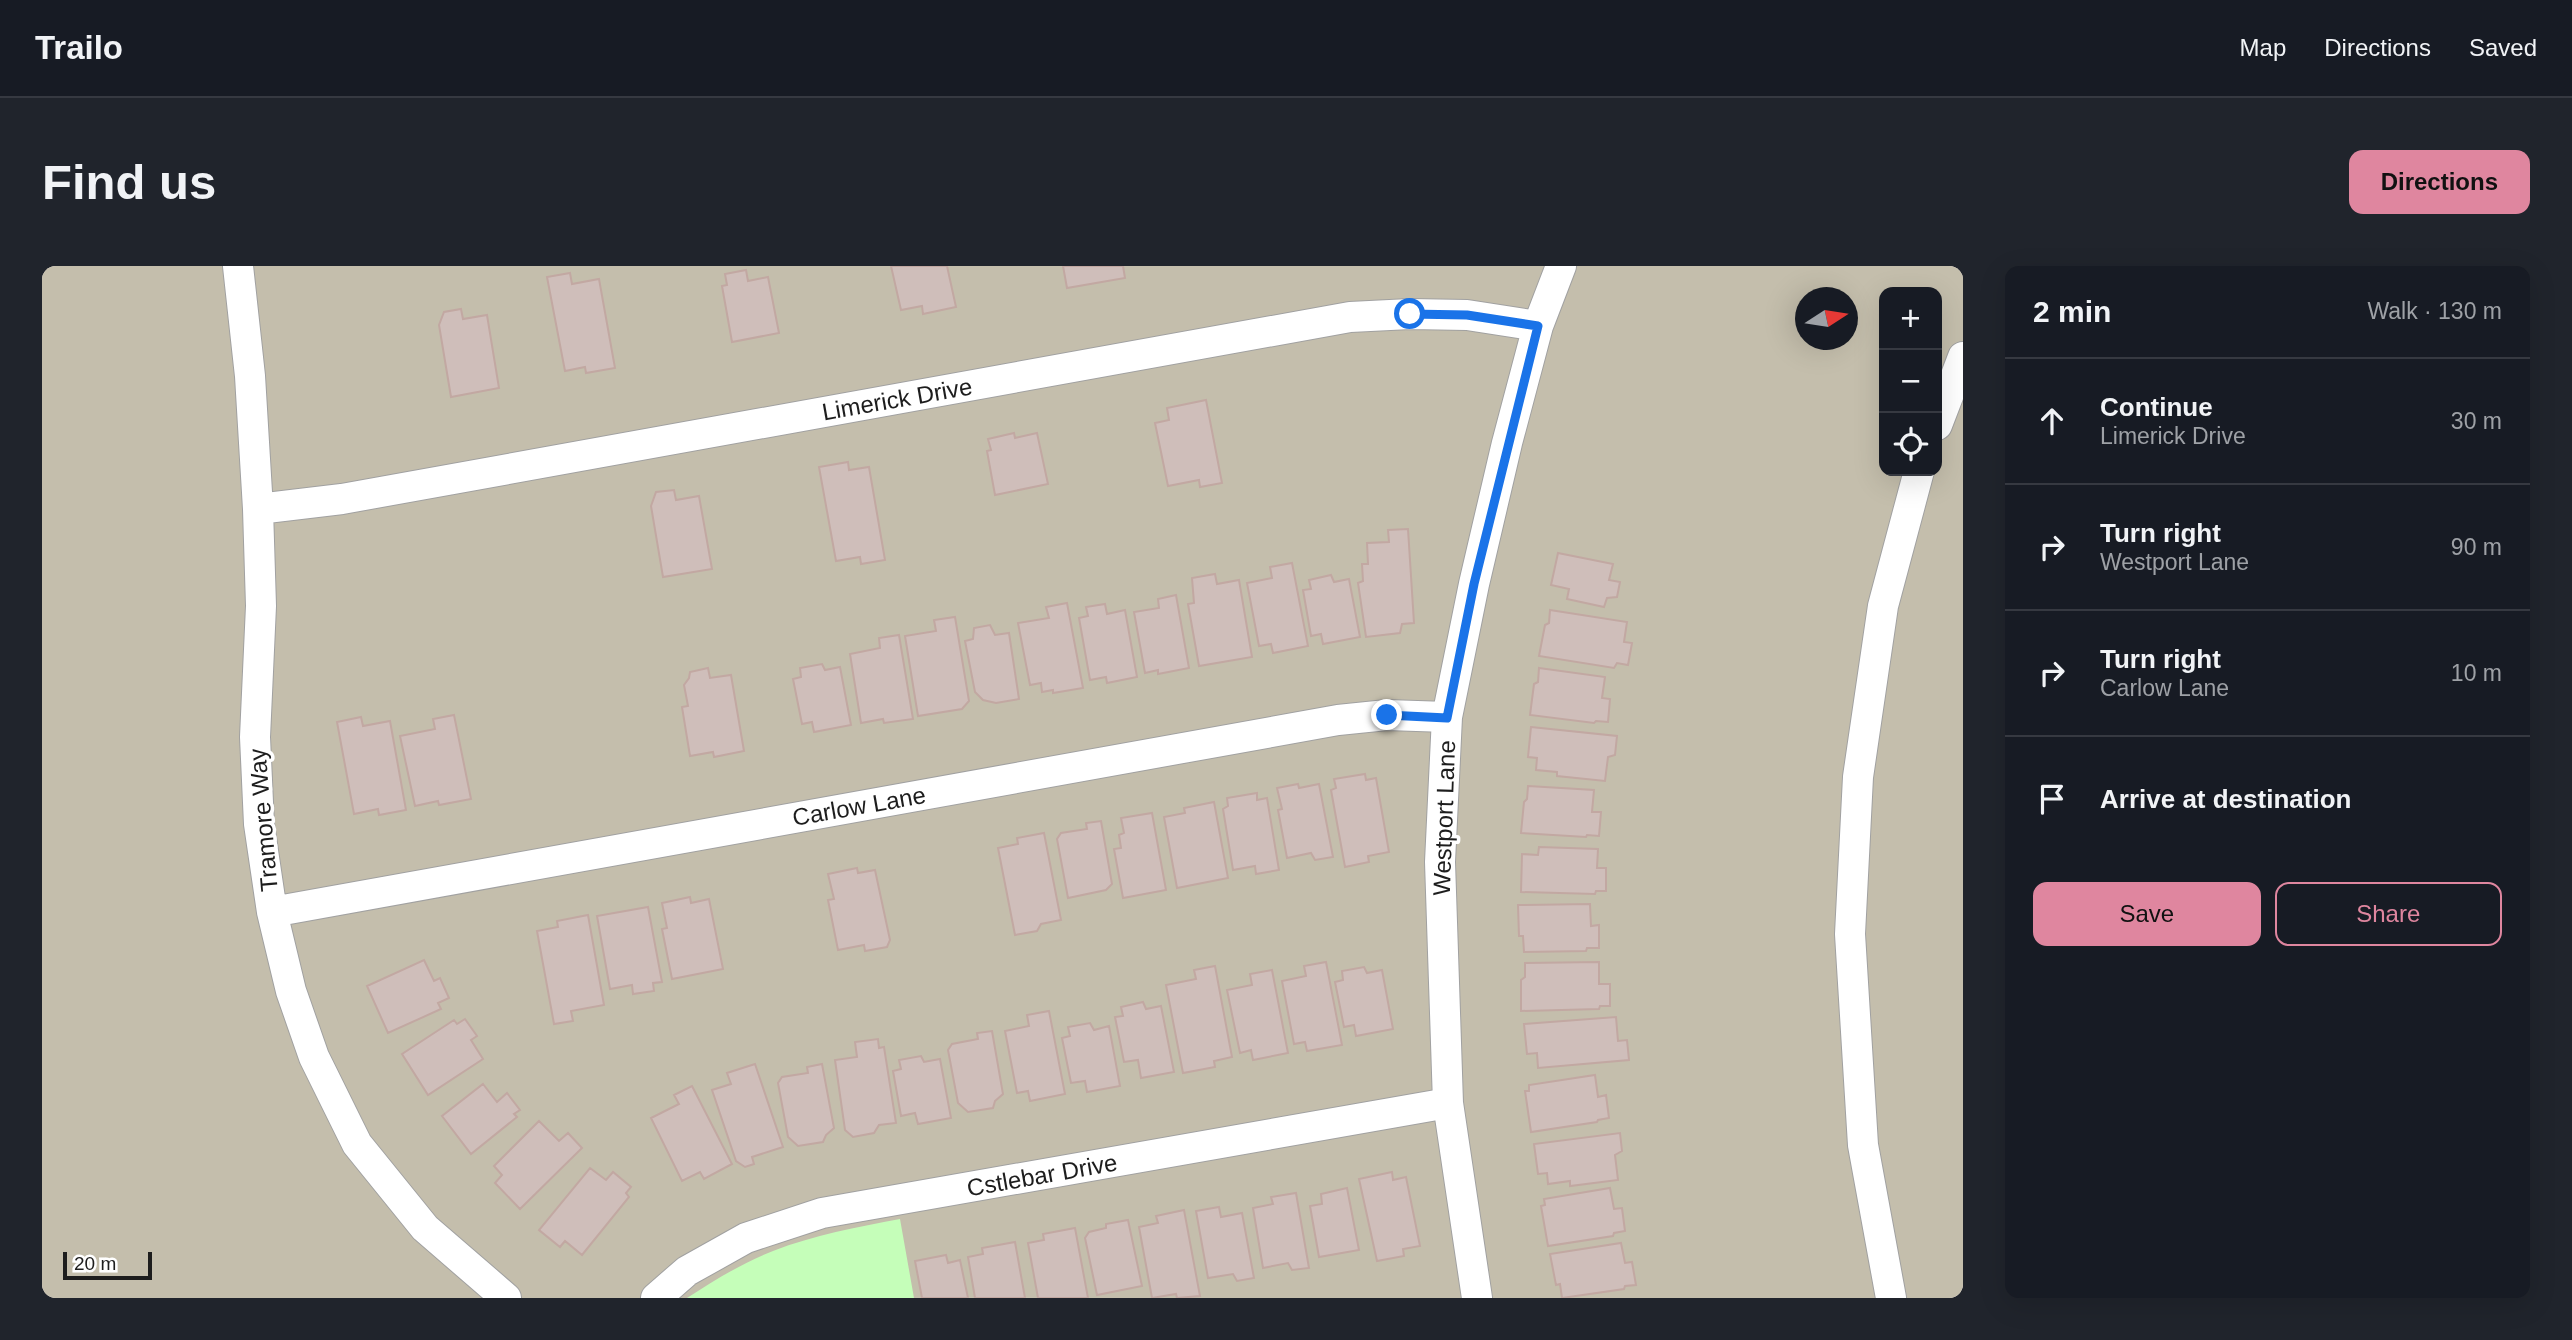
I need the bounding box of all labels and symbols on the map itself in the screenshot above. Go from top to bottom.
north arrow [1795,287,1858,350]
route start [1394,298,1425,329]
street label: Limerick Drive [820,373,974,425]
route end [1371,699,1402,730]
street label: Westport Lane [1428,740,1460,896]
street label: Tramore Way [243,747,283,893]
street label: Carlow Lane [790,781,928,831]
street label: Cstlebar Drive [965,1149,1119,1201]
scale bar [63,1249,152,1281]

